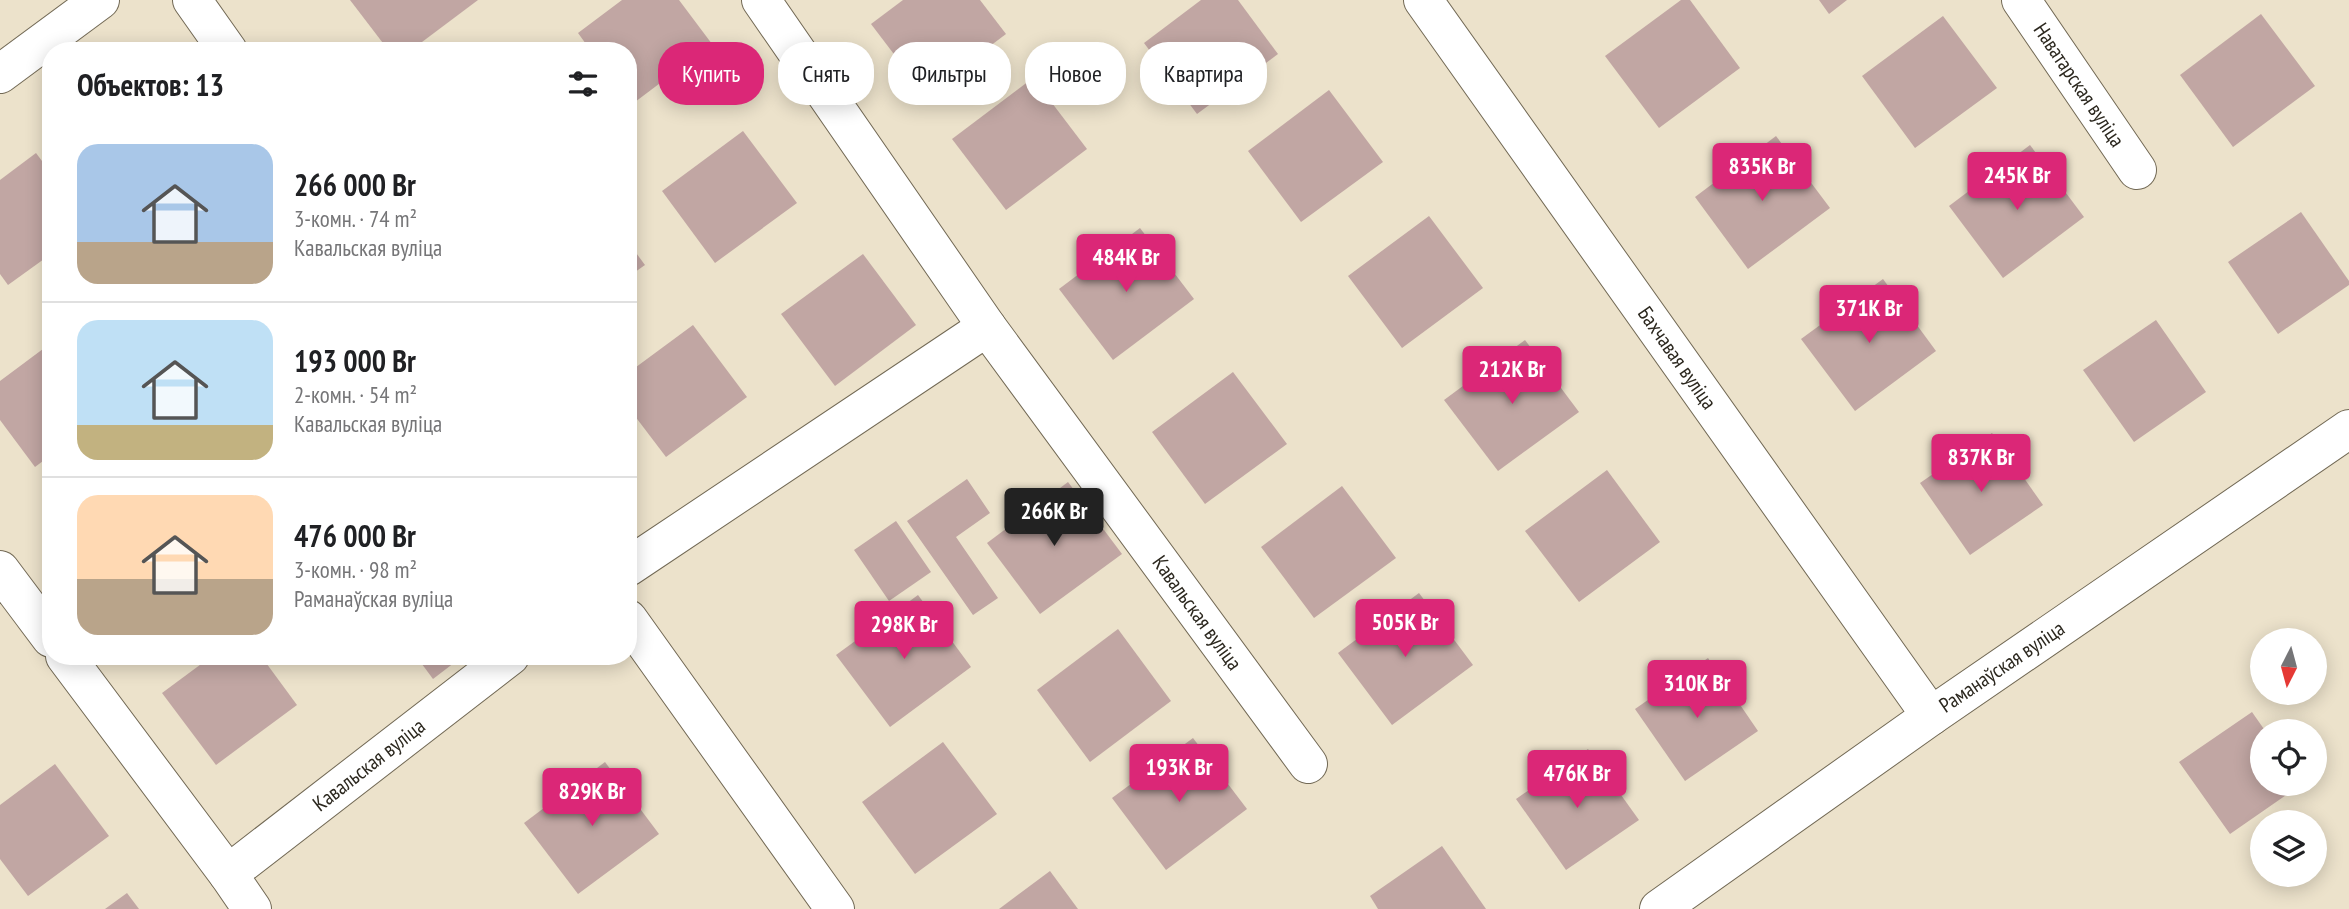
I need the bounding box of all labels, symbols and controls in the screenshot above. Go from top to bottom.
street label: Наватарская вуліца [2028,17,2131,152]
chip: Купить [658,42,764,105]
chip: Снять [778,42,874,105]
chip: Фильтры [888,42,1011,105]
chip: Новое [1025,42,1126,105]
chip: Квартира [1140,42,1267,105]
text: Объектов: 13 [77,65,224,104]
icon: filters [564,65,602,103]
pin: 835K Br [1697,144,1827,203]
text: 835K Br [1728,151,1796,180]
pin: 245K Br [1952,152,2082,212]
text: 245K Br [1983,160,2051,189]
text: 266 000 Br [294,165,416,204]
icon: home [133,172,217,256]
text: 3-комн. · 74 m² [294,204,417,233]
text: Кавальская вуліца [294,233,442,262]
pin: 484K Br [1061,234,1191,294]
text: 484K Br [1092,242,1160,271]
pin: 371K Br [1804,286,1934,345]
text: 371K Br [1835,293,1903,322]
street label: Бахчавая вуліца [1632,301,1723,414]
text: 193 000 Br [294,341,416,380]
pin: 212K Br [1447,346,1577,406]
icon: home [133,348,217,432]
text: 212K Br [1478,354,1546,383]
text: 2-комн. · 54 m² [294,380,417,409]
text: Кавальская вуліца [294,409,442,438]
pin: 837K Br [1916,434,2046,494]
text: 837K Br [1947,442,2015,471]
pin: 266K Br [989,489,1119,548]
text: 266K Br [1020,496,1088,525]
text: 476 000 Br [294,516,416,555]
icon: home [133,523,217,607]
street label: Кавальская вуліца [1147,550,1248,675]
text: 3-комн. · 98 m² [294,555,417,584]
text: Раманаўская вуліца [294,584,453,613]
pin: 505K Br [1340,600,1470,659]
pin: 298K Br [839,602,969,661]
text: 505K Br [1371,607,1439,636]
text: 298K Br [870,609,938,638]
street label: Раманаўская вуліца [1934,615,2070,718]
north arrow [2250,628,2328,705]
map controls [2250,628,2327,887]
pin: 310K Br [1632,660,1762,720]
text: 310K Br [1663,668,1731,697]
street label: Кавальская вуліца [307,712,430,817]
button: locate [2250,719,2327,796]
pin: 193K Br [1114,744,1244,804]
pin: 476K Br [1512,750,1642,810]
text: 193K Br [1145,752,1213,781]
text: 476K Br [1543,758,1611,787]
pin: 829K Br [527,768,657,828]
text: 829K Br [558,776,626,805]
button: layers [2250,810,2327,887]

